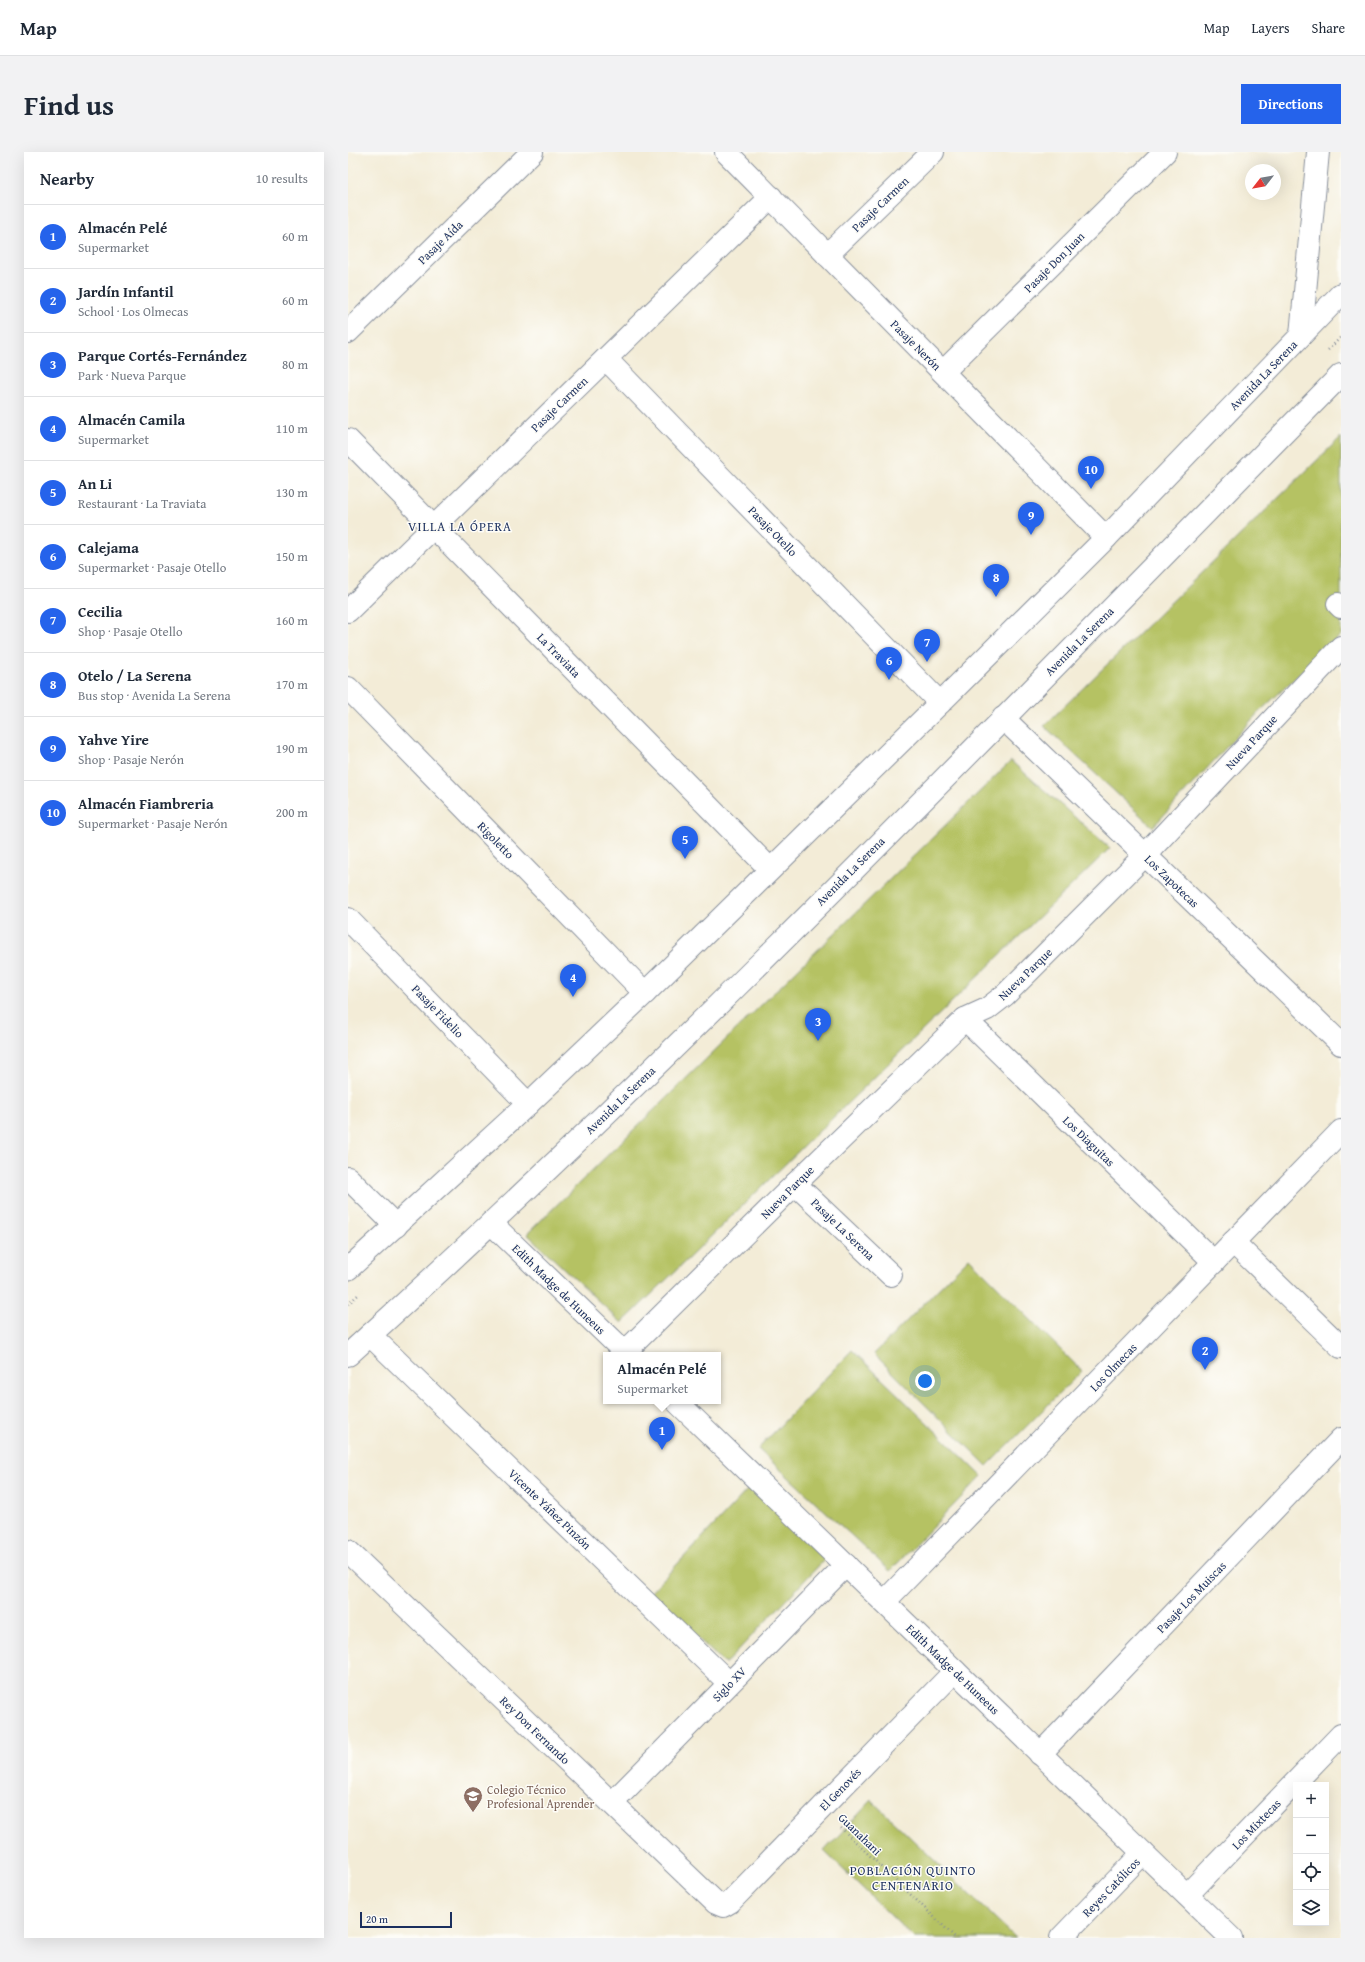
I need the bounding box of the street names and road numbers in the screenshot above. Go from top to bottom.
street label: Pasaje Carmen [848,172,912,236]
street label: Pasaje Aída [414,216,467,268]
street label: Pasaje Don Juan [1020,228,1088,296]
street label: Pasaje Nerón [887,316,945,374]
street label: Avenida La Serena [1225,336,1301,414]
street label: Pasaje Carmen [527,372,591,436]
street label: Pasaje Otello [745,502,801,560]
street label: Avenida La Serena [1041,602,1118,679]
street label: La Traviata [533,629,585,681]
street label: Nueva Parque [1221,711,1281,773]
street label: Rigoletto [474,818,518,862]
street label: Avenida La Serena [812,832,889,909]
street label: Los Zapotecas [1141,851,1203,911]
street label: Nueva Parque [994,944,1056,1004]
street label: Pasaje Fidelio [408,981,468,1041]
street label: Avenida La Serena [581,1062,659,1138]
street label: Los Diaguitas [1059,1112,1119,1170]
street label: Nueva Parque [756,1161,818,1223]
street label: Pasaje La Serena [807,1194,879,1264]
street label: Edith Madge de Huneeus [508,1240,610,1338]
street label: Los Olmecas [1086,1339,1141,1395]
street label: Vicente Yáñez Pinzón [505,1465,595,1553]
street label: Pasaje Los Muiscas [1152,1557,1230,1637]
street label: Edith Madge de Huneeus [902,1620,1004,1718]
street label: Siglo XV [708,1663,750,1705]
street label: Rey Don Fernando [496,1692,574,1768]
street label: El Genovés [815,1764,865,1814]
street label: Los Mixtecas [1228,1795,1285,1853]
street label: Guanahani [835,1809,886,1859]
street label: Reyes Católicos [1078,1853,1144,1921]

